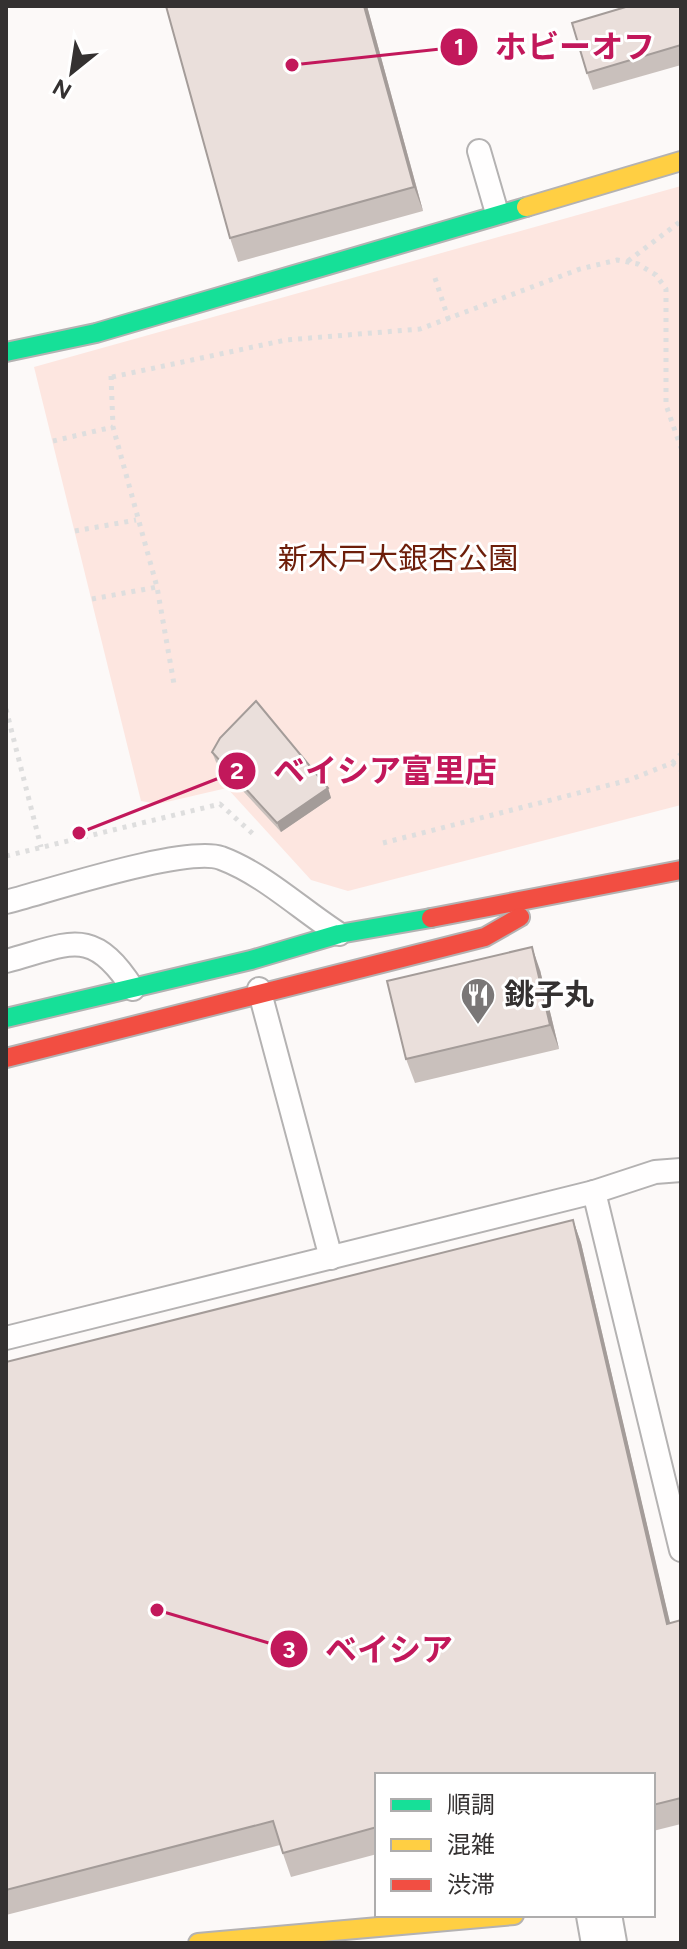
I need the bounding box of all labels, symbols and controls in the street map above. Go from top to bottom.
callout: ホビーオフ [439,19,671,75]
text: ホビーオフ [495,28,655,66]
north arrow [32,32,112,112]
text: 1 [454,32,464,61]
text: N [48,73,76,105]
park label: 新木戸大銀杏公園 [278,540,518,577]
callout: ベイシア富里店 [217,743,513,799]
text: ベイシア富里店 [273,752,497,790]
text: 2 [230,756,244,785]
restaurant icon: 銚子丸 [459,976,497,1026]
place label: 銚子丸 [504,976,594,1013]
callout: ベイシア [269,1621,469,1677]
text: ベイシア [325,1631,453,1669]
text: 3 [282,1635,296,1664]
legend [375,1773,655,1917]
text: 順調 [447,1790,495,1819]
text: 混雑 [447,1830,495,1859]
text: 渋滞 [447,1870,495,1899]

